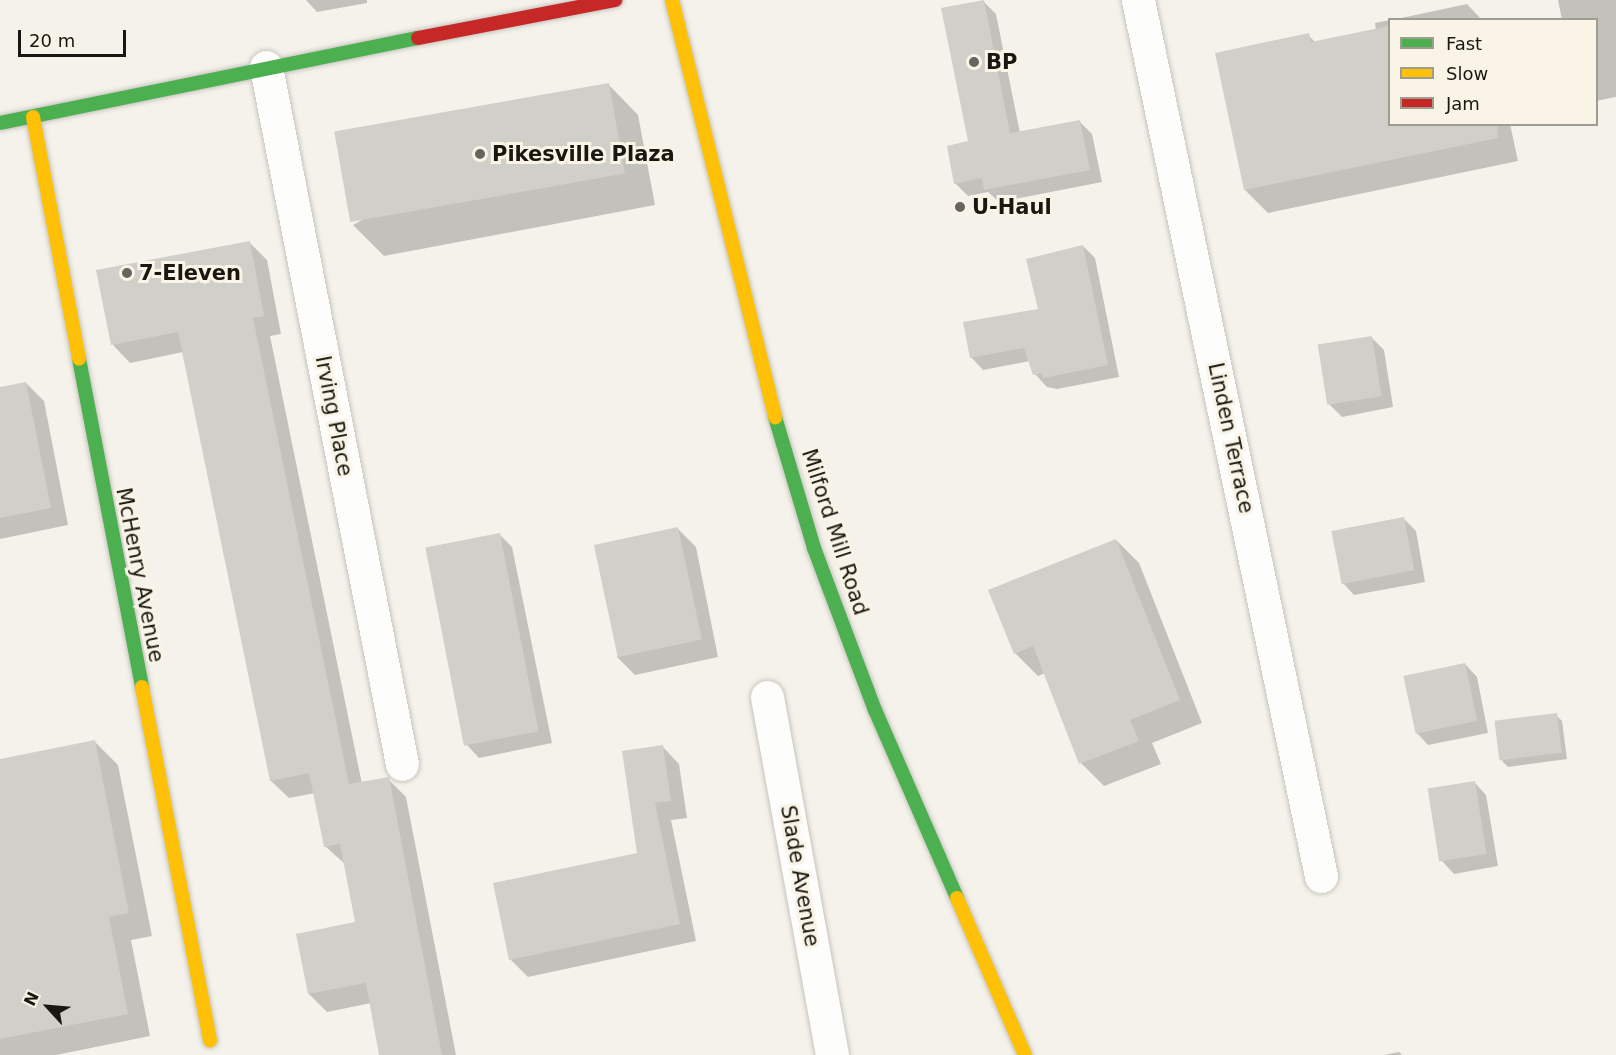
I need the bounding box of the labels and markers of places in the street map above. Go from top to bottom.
place label: BP [986,49,1017,75]
marker: BP [967,55,981,69]
place label: Pikesville Plaza [492,141,675,167]
marker: Pikesville Plaza [473,147,487,161]
place label: U-Haul [972,194,1052,220]
marker: U-Haul [953,200,967,214]
place label: 7-Eleven [139,260,241,286]
marker: 7-Eleven [120,266,134,280]

